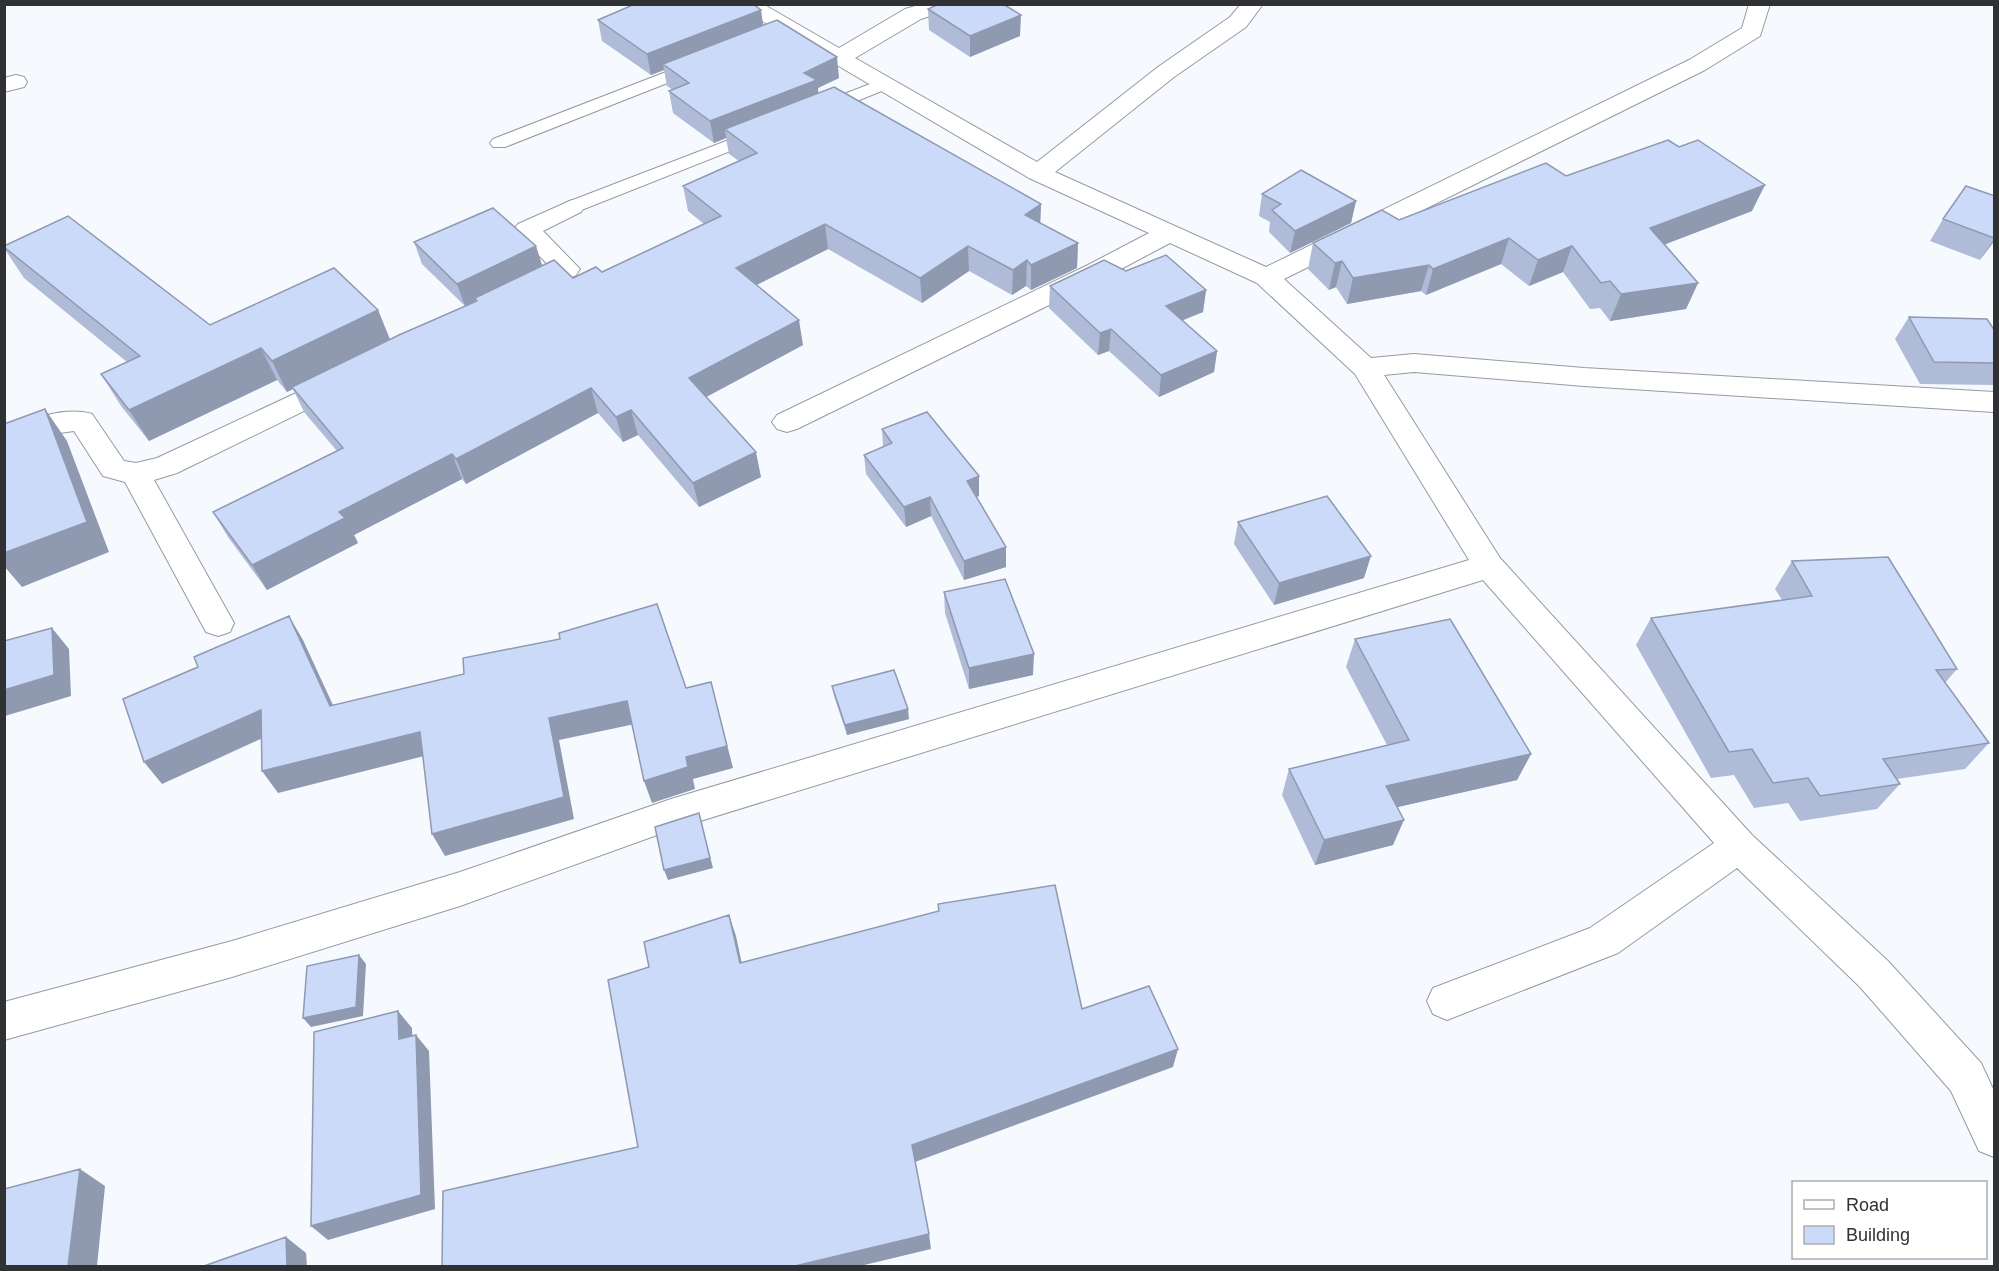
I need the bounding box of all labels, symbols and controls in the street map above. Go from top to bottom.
legend [1792,1181,1987,1259]
text: Road [1846,1195,1889,1215]
text: Building [1846,1225,1910,1245]

